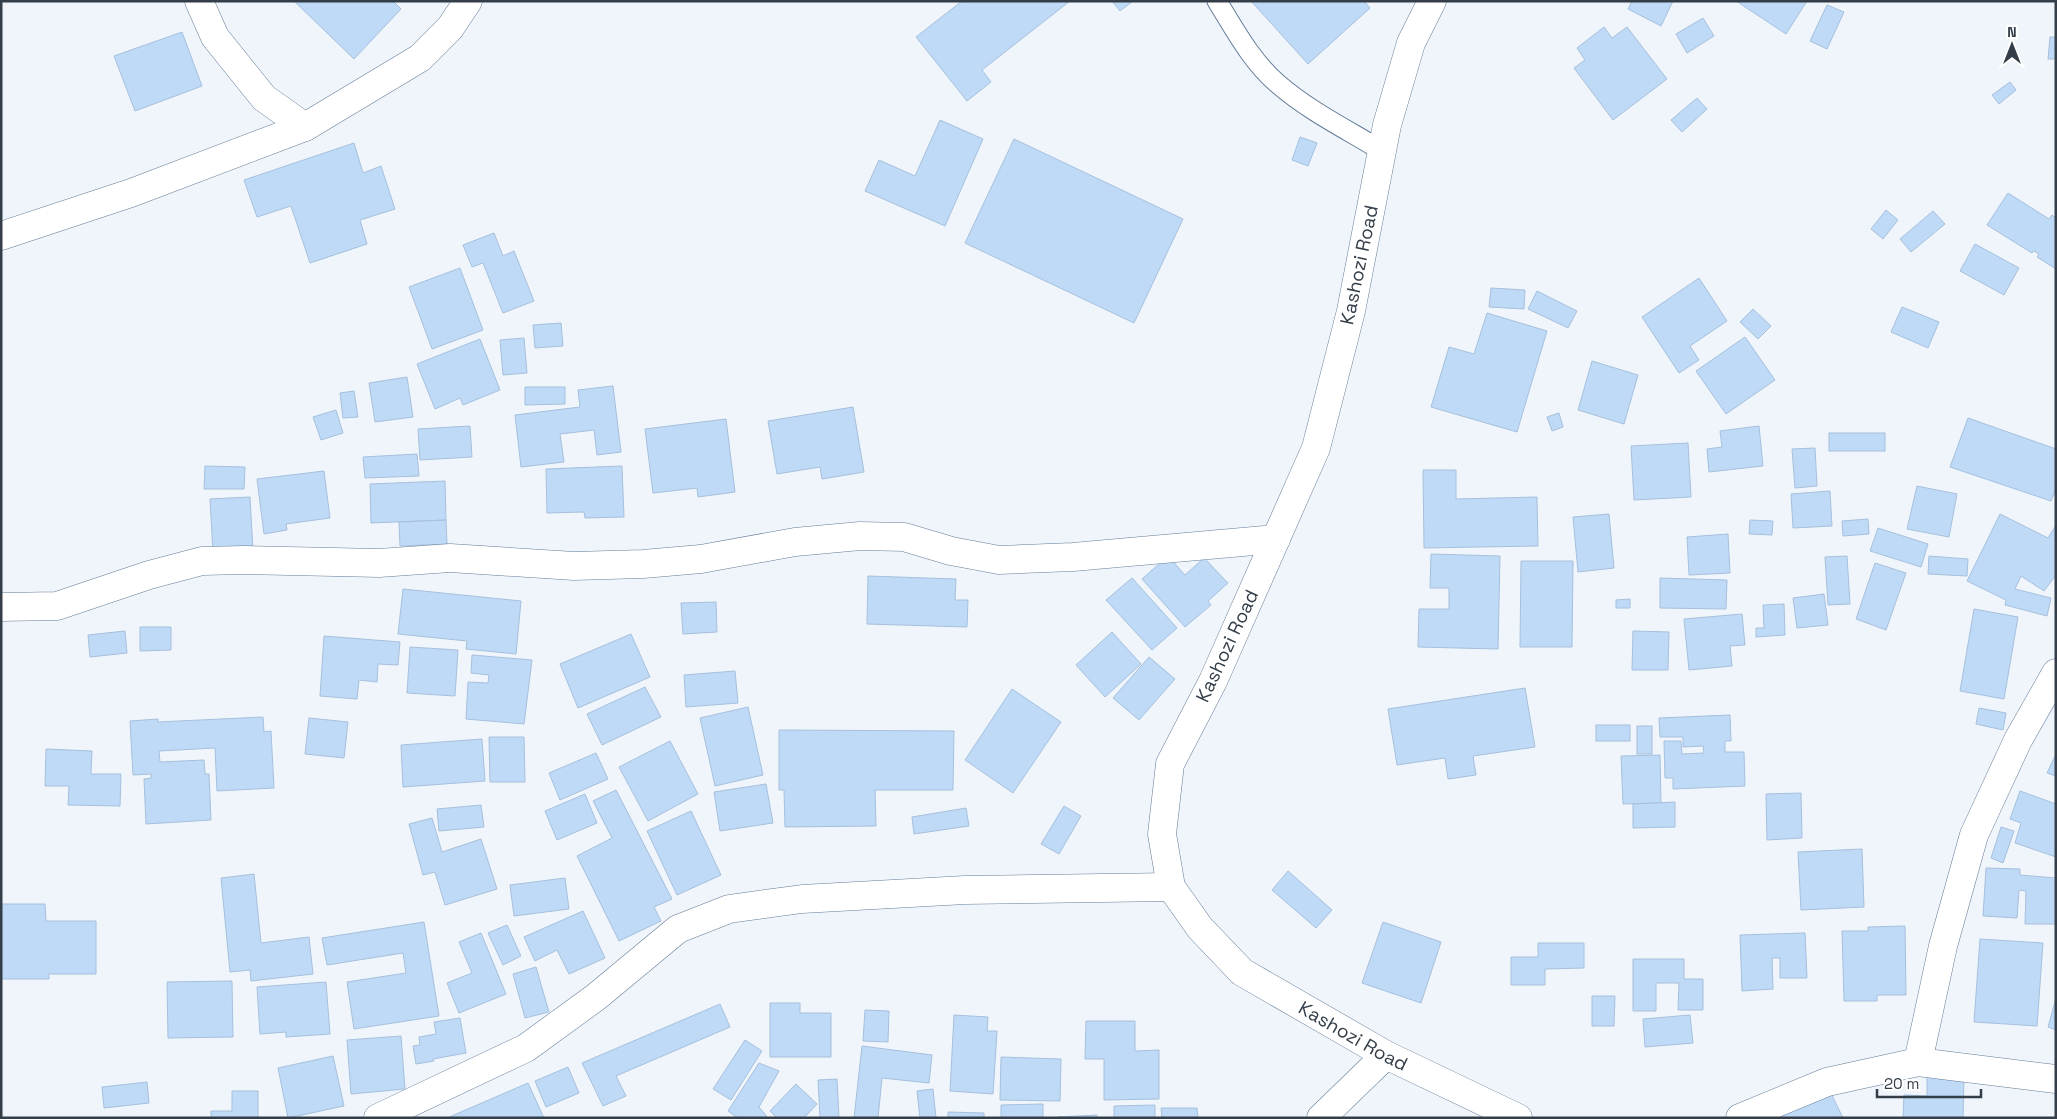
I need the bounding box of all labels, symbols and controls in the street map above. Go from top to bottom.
north arrow [1987,20,2037,70]
text: N [2007,23,2017,41]
street label: Kashozi Road [1334,203,1384,327]
street label: Kashozi Road [1190,586,1264,706]
street label: Kashozi Road [1294,995,1412,1076]
scale bar [1877,1066,1981,1098]
text: 20 m [1884,1074,1919,1093]

